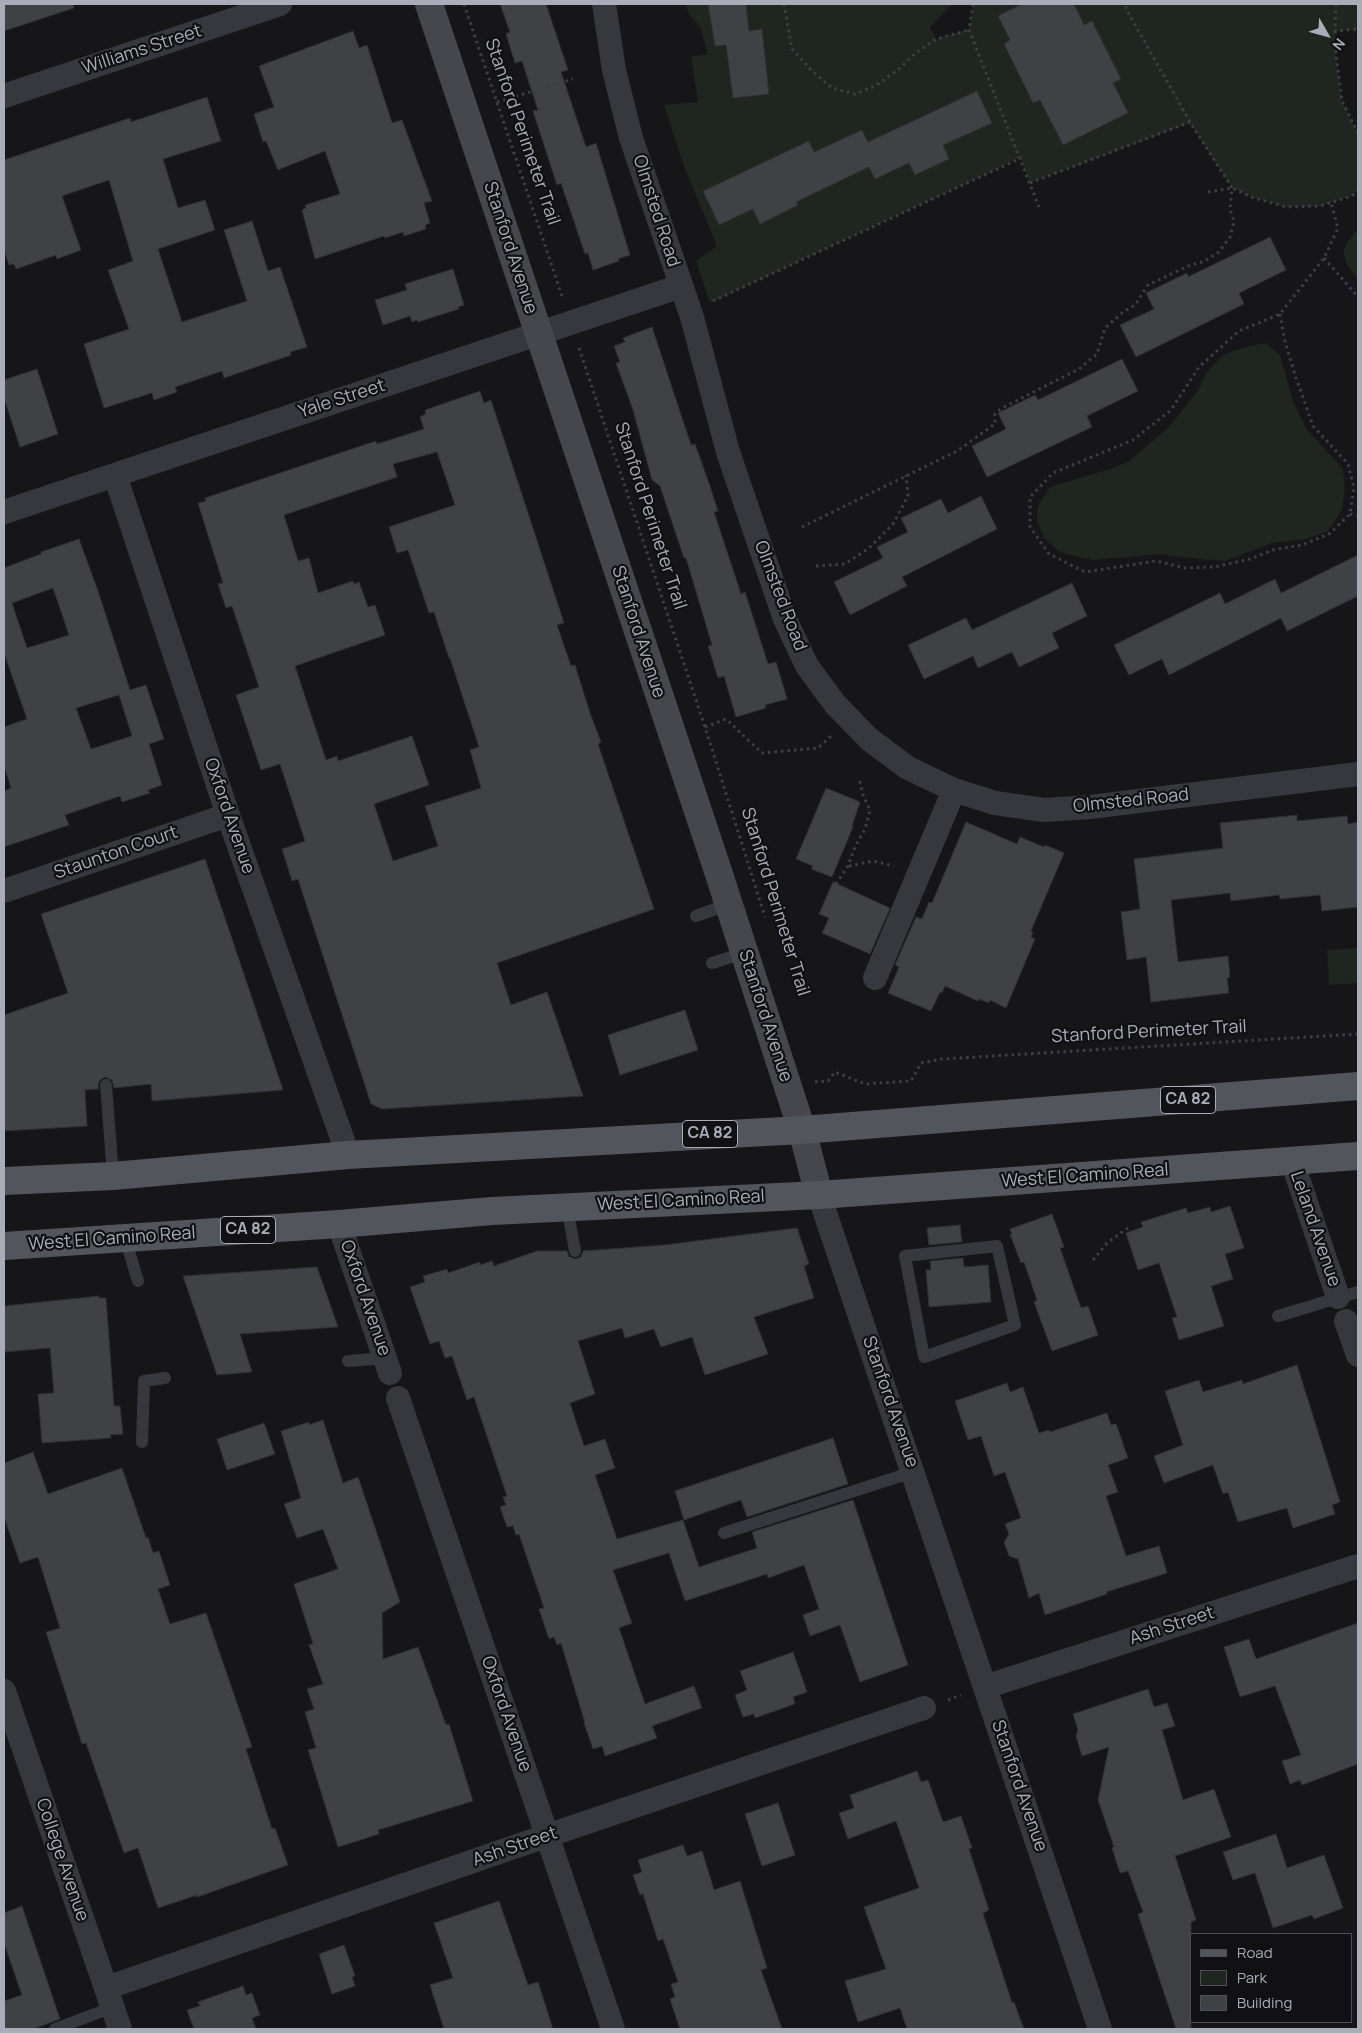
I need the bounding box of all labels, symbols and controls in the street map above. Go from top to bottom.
north arrow [1302,10,1352,60]
street label: Williams Street [79,20,205,80]
text: N [1329,35,1350,54]
street label: Stanford Perimeter Trail [480,36,564,228]
street label: Olmsted Road [628,152,684,270]
street label: Stanford Avenue [478,179,542,317]
street label: Yale Street [296,375,388,423]
street label: Stanford Perimeter Trail [609,420,691,612]
street label: Olmsted Road [749,538,811,654]
street label: Stanford Avenue [606,563,670,701]
street label: Oxford Avenue [199,755,259,877]
street label: Olmsted Road [1072,784,1190,818]
street label: Stanford Perimeter Trail [736,805,814,999]
street label: Staunton Court [51,822,181,884]
street label: Stanford Avenue [733,947,797,1085]
street label: Stanford Perimeter Trail [1051,1016,1247,1048]
road number: CA 82 [1160,1086,1216,1114]
road number: CA 82 [682,1120,738,1148]
street label: West El Camino Real [1001,1159,1169,1193]
street label: Leland Avenue [1285,1169,1345,1289]
street label: West El Camino Real [597,1186,765,1216]
road number: CA 82 [220,1216,276,1244]
street label: West El Camino Real [28,1222,196,1256]
street label: Oxford Avenue [335,1237,395,1359]
street label: Stanford Avenue [857,1333,923,1471]
street label: Ash Street [1127,1602,1217,1650]
street label: Oxford Avenue [476,1653,536,1775]
street label: Stanford Avenue [986,1717,1052,1855]
street label: College Avenue [31,1796,93,1924]
street label: Ash Street [470,1822,560,1872]
legend [1190,1933,1352,2023]
text: Road [1237,1942,1273,1963]
text: Park [1237,1967,1267,1988]
text: Building [1237,1992,1292,2013]

